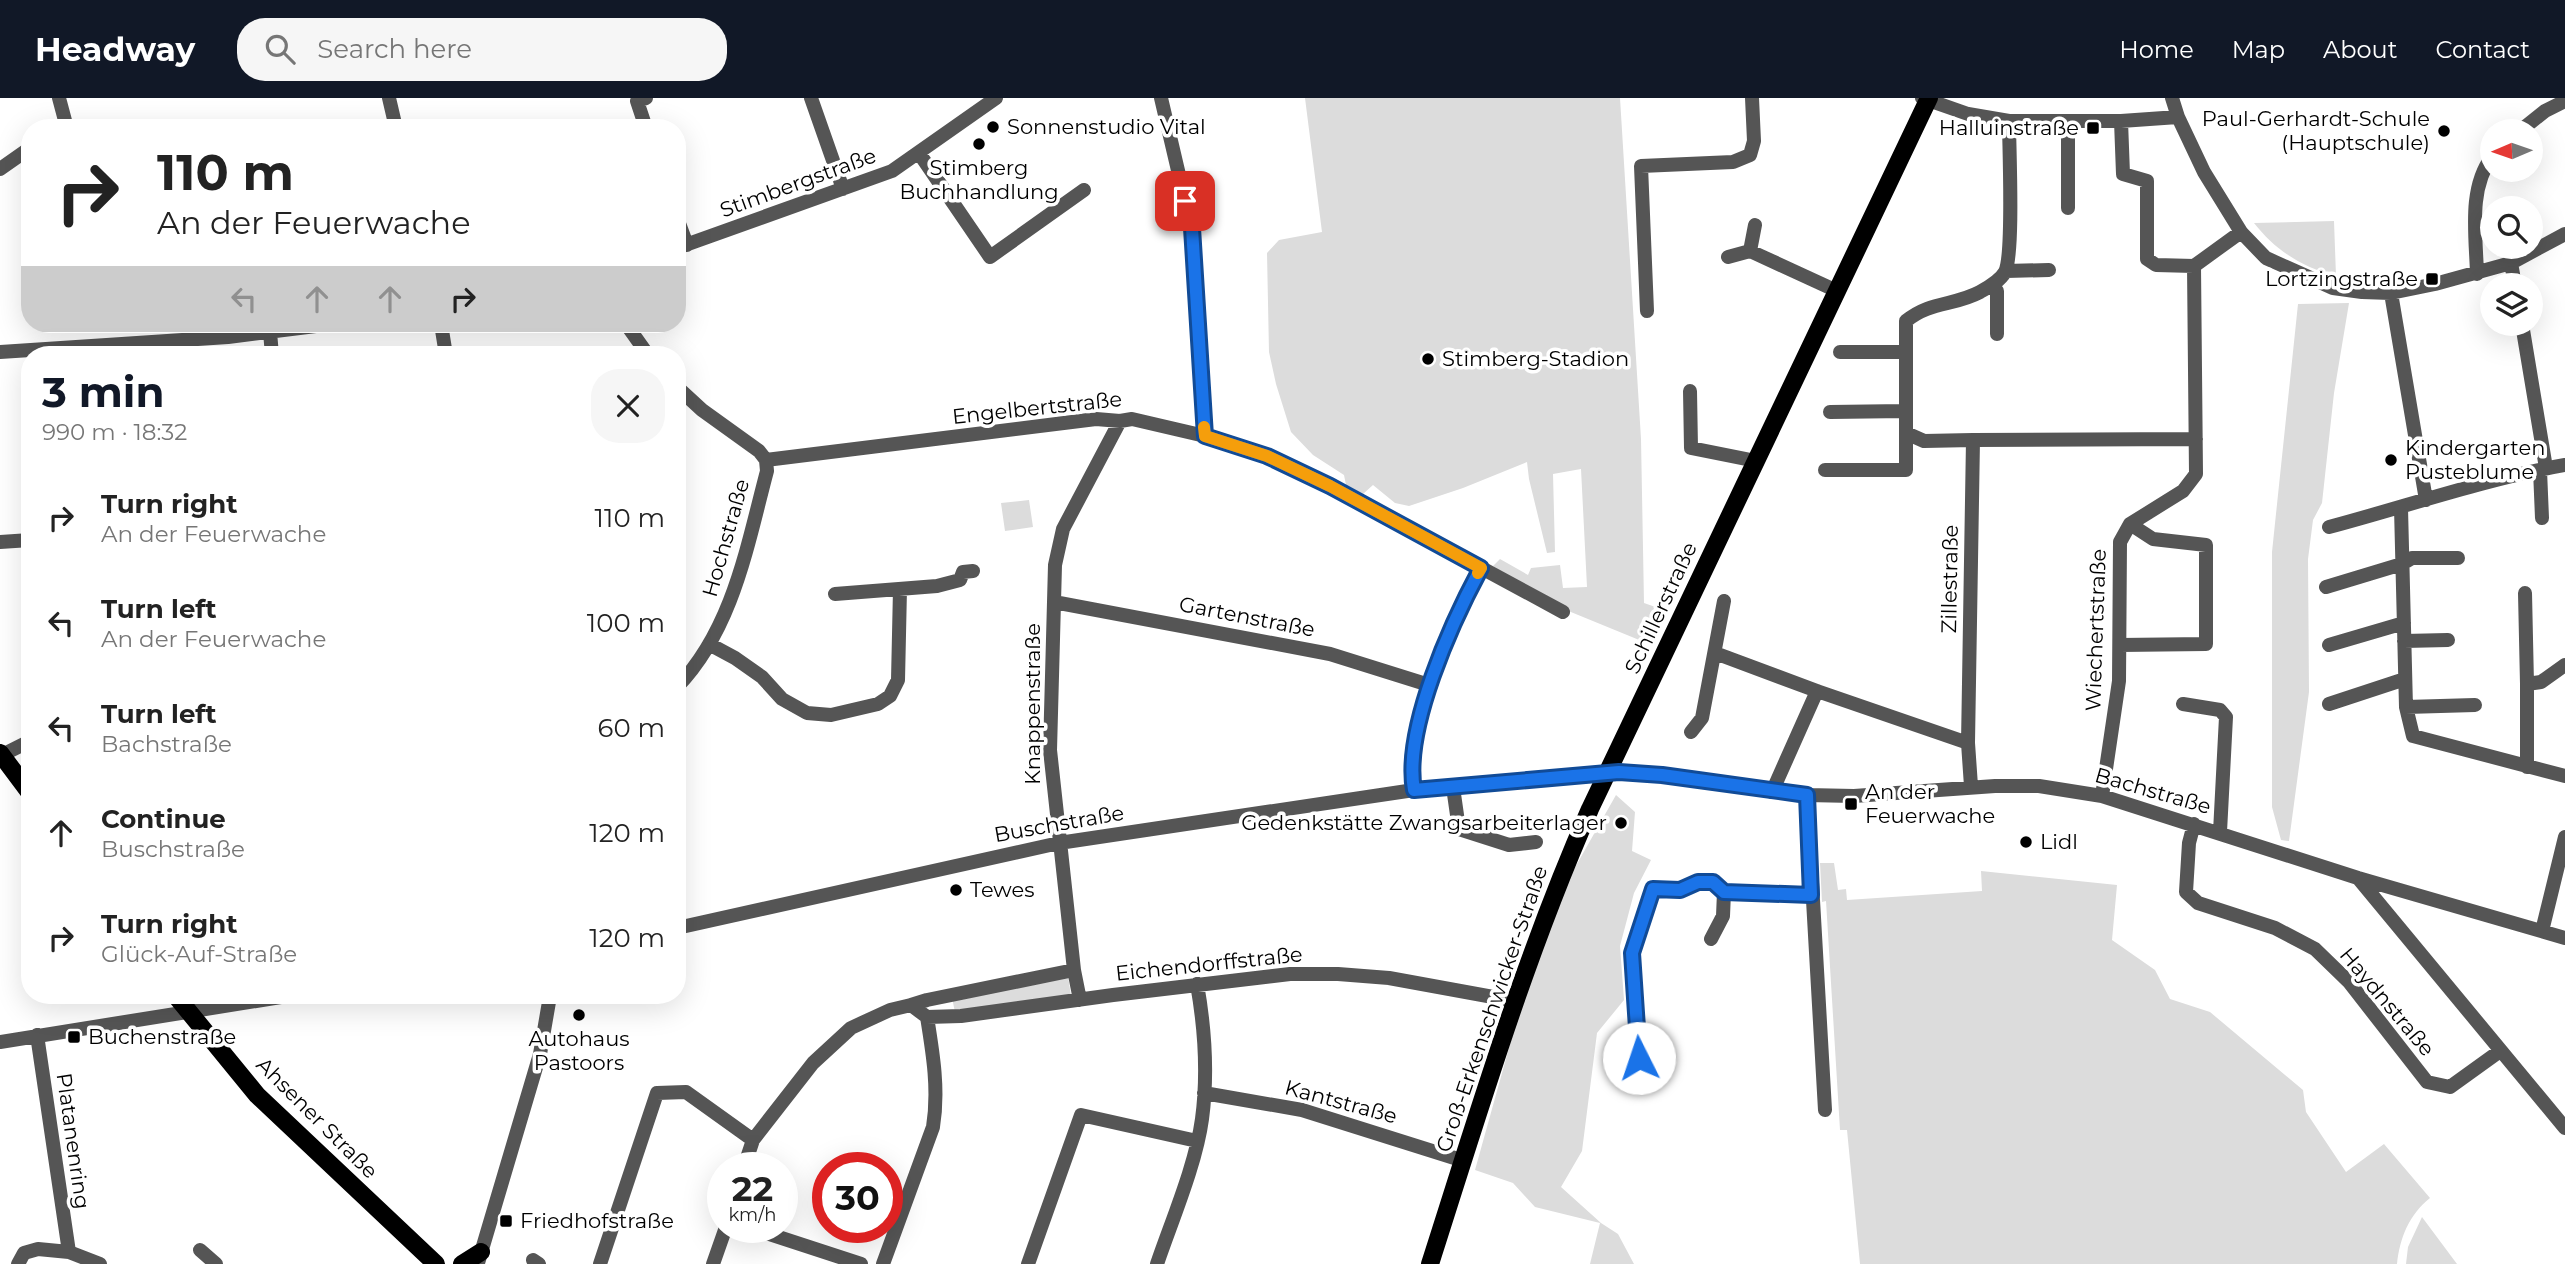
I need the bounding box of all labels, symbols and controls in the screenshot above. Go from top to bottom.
search box [237,18,727,81]
text: Headway [35,29,195,69]
icon: search [261,30,299,68]
text: Search here [317,33,472,65]
text: Home [2119,35,2194,64]
text: Map [2232,35,2285,64]
text: About [2323,35,2397,64]
text: Contact [2435,35,2530,64]
place label: Paul-Gerhardt-Schule (Hauptschule) [2202,106,2430,155]
place label: Sonnenstudio Vital [1007,114,1206,139]
place label: Halluinstraße [1939,115,2079,140]
marker: Sonnenstudio Vital [985,119,1001,135]
north arrow [2480,119,2543,182]
map controls [2480,119,2543,336]
marker: Halluinstraße [2085,120,2101,136]
marker: Paul-Gerhardt-Schule (Hauptschule) [2436,123,2452,139]
marker: Stimberg Buchhandlung [971,136,987,152]
text: 110 m [157,143,294,202]
street label: Stimbergstraße [716,143,879,222]
icon: right [42,147,133,238]
place label: Stimberg Buchhandlung [899,155,1059,204]
pin [1155,171,1215,231]
icon: arrive [1166,182,1204,220]
button: search [2480,196,2543,259]
text: An der Feuerwache [157,203,470,242]
place label: Lortzingstraße [2265,266,2418,291]
marker: Lortzingstraße [2424,271,2440,287]
button: layers [2480,273,2543,336]
icon: left [225,280,263,318]
icon: ahead [298,280,336,318]
icon: ahead [371,280,409,318]
icon: right [444,280,482,318]
place label: Stimberg-Stadion [1442,346,1629,371]
marker: Stimberg-Stadion [1420,351,1436,367]
text: 3 min [42,366,164,418]
button: close [591,369,665,443]
street label: Engelbertstraße [951,386,1123,429]
text: 990 m · 18:32 [42,418,187,446]
place label: Kindergarten Pusteblume [2405,435,2545,484]
marker: Kindergarten Pusteblume [2383,452,2399,468]
street label: Hochstraße [697,476,754,600]
text: Turn right [101,488,237,520]
icon: right [42,499,80,537]
text: 110 m [595,502,665,534]
text: An der Feuerwache [101,520,326,548]
street label: Zillestraße [1936,524,1963,634]
street label: Schillerstraße [1619,538,1702,678]
street label: Wiechertstraße [2080,548,2111,712]
street label: Gartenstraße [1177,591,1317,642]
text: Turn left [101,593,217,625]
icon: left [42,604,80,642]
text: 100 m [587,607,665,639]
street label: Knappenstraße [1020,623,1045,785]
text: An der Feuerwache [101,625,326,653]
text: Turn left [101,698,217,730]
icon: left [42,709,80,747]
text: 60 m [598,712,665,744]
text: Bachstraße [101,730,232,758]
street label: Bachstraße [2092,762,2214,819]
place label: An der Feuerwache [1865,779,1995,828]
marker: An der Feuerwache [1843,796,1859,812]
street label: Buschstraße [992,800,1126,847]
text: Continue [101,803,226,835]
place label: Gedenkstätte Zwangsarbeiterlager [1241,810,1607,835]
icon: ahead [42,814,80,852]
marker: Gedenkstätte Zwangsarbeiterlager [1613,815,1629,831]
text: 120 m [589,817,665,849]
place label: Lidl [2040,829,2078,854]
marker: Lidl [2018,834,2034,850]
text: Buschstraße [101,835,245,863]
street label: Groß-Erkenschwicker-Straße [1431,862,1552,1155]
place label: Tewes [970,877,1034,902]
marker: Tewes [948,882,964,898]
text: Turn right [101,908,237,940]
icon: right [42,919,80,957]
text: 120 m [589,922,665,954]
text: Glück-Auf-Straße [101,940,297,968]
street label: Eichendorffstraße [1114,941,1304,986]
street label: Haydnstraße [2335,942,2440,1061]
marker: Autohaus Pastoors [571,1007,587,1023]
position arrow [1602,1021,1676,1095]
place label: Buchenstraße [88,1024,236,1049]
place label: Autohaus Pastoors [528,1026,630,1075]
marker: Buchenstraße [66,1029,82,1045]
street label: Ahsener Straße [252,1052,383,1183]
street label: Platanenring [52,1071,95,1211]
street label: Kantstraße [1282,1075,1400,1128]
speed limit sign: 30 [812,1152,903,1243]
text: 22 [732,1167,773,1210]
text: km/h [728,1204,777,1226]
place label: Friedhofstraße [520,1208,674,1233]
marker: Friedhofstraße [498,1213,514,1229]

